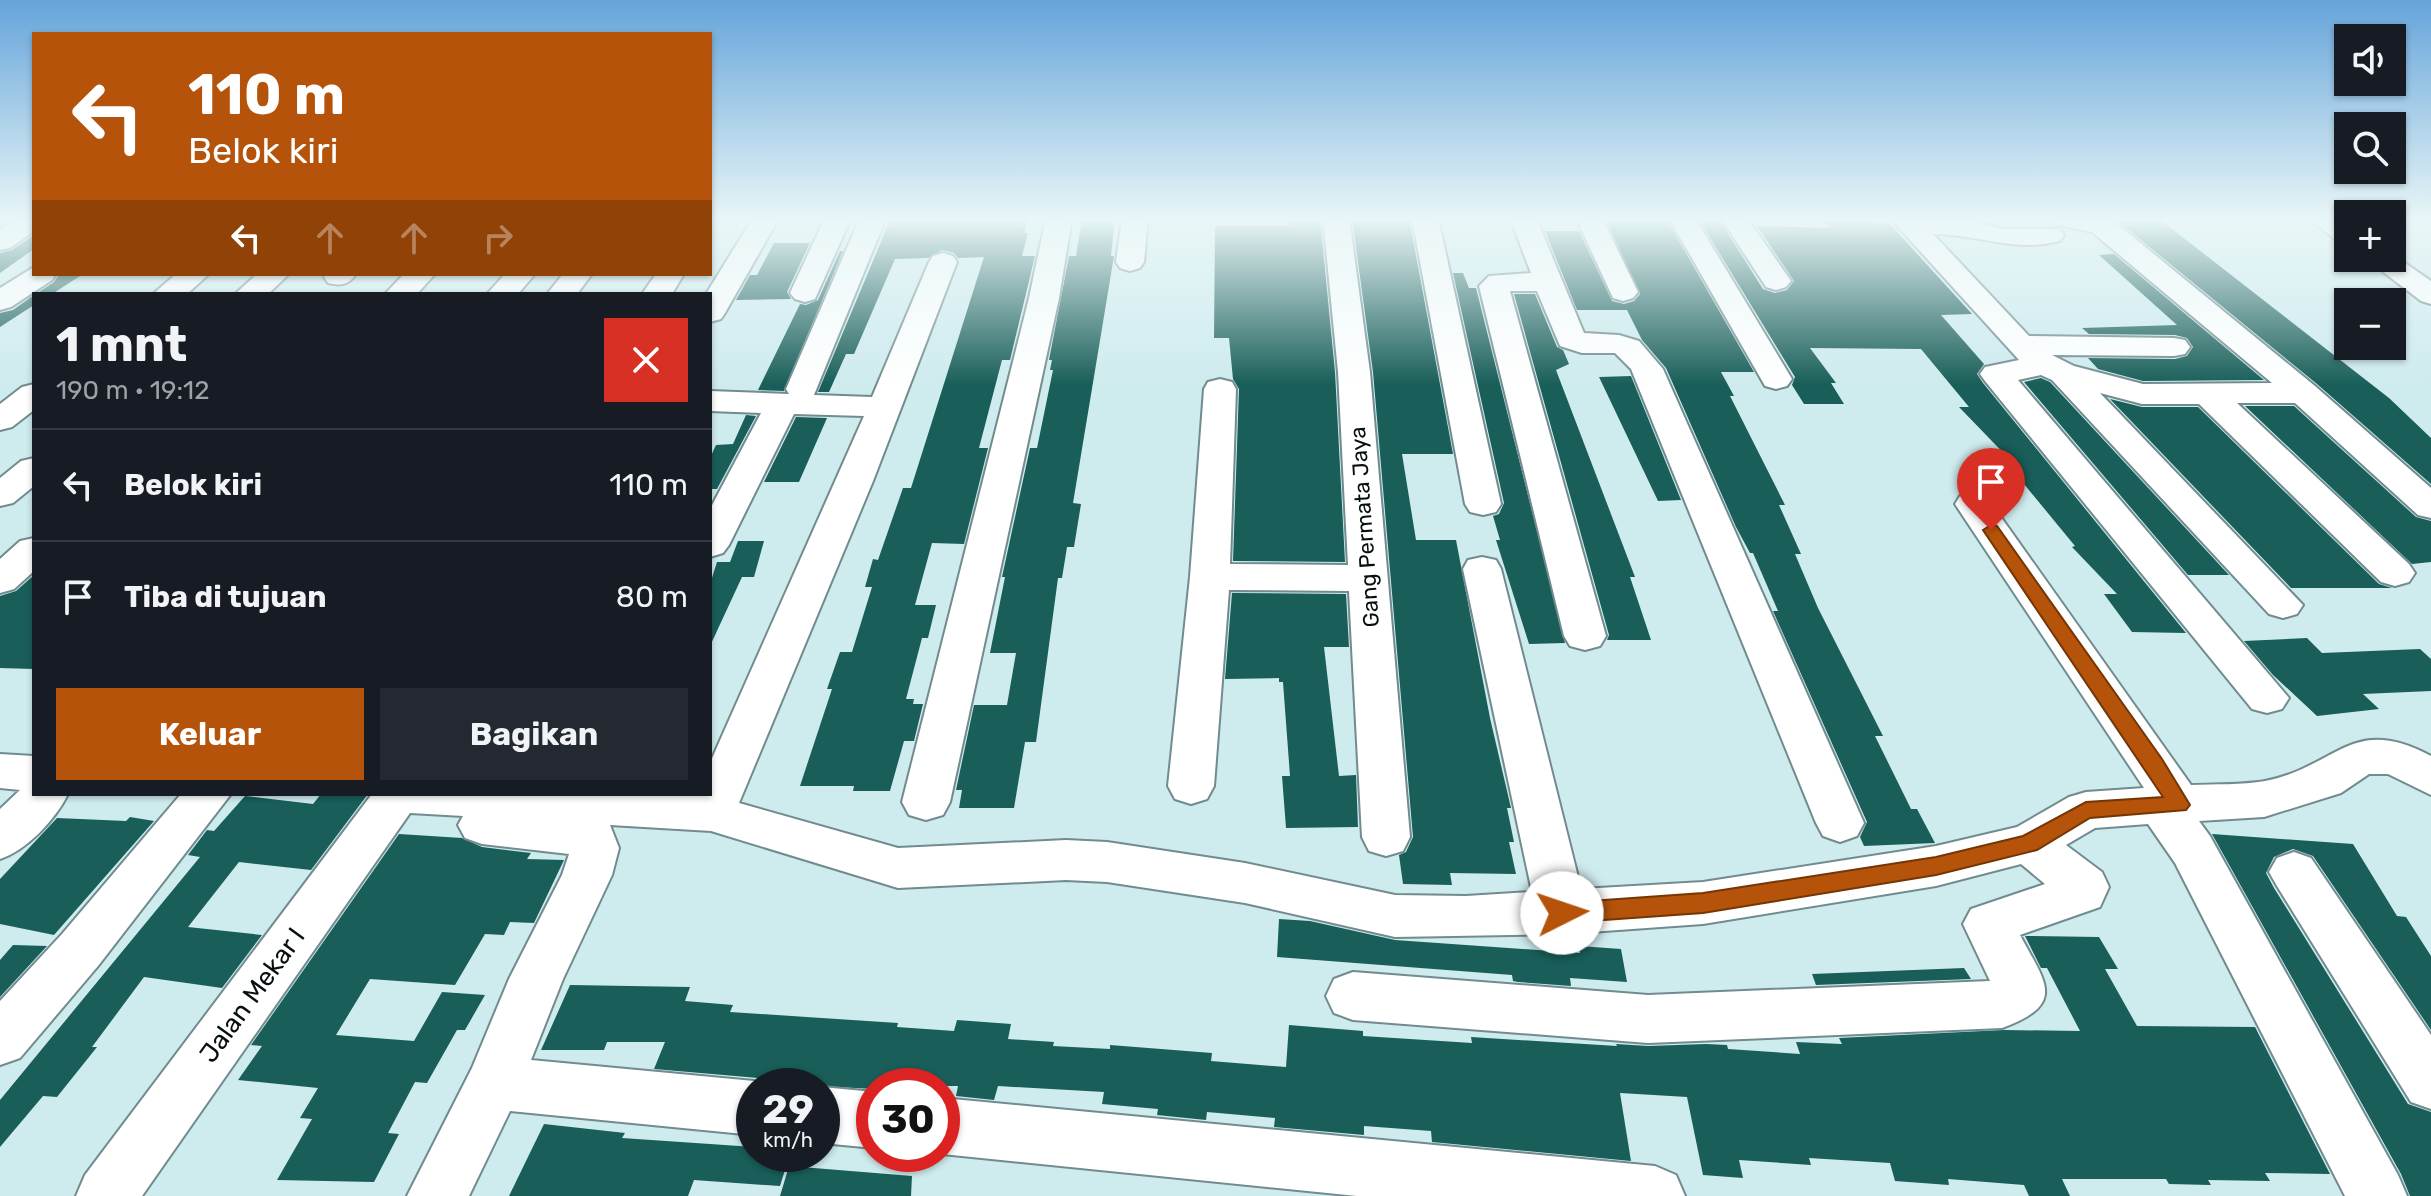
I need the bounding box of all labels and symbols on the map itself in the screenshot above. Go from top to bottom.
street label: Gang Permata Jaya [1344,426,1385,628]
pin [1957,448,2025,530]
position arrow [1520,871,1604,955]
street label: Jalan Mekar I [193,922,312,1069]
speed limit sign: 30 [856,1068,960,1172]

